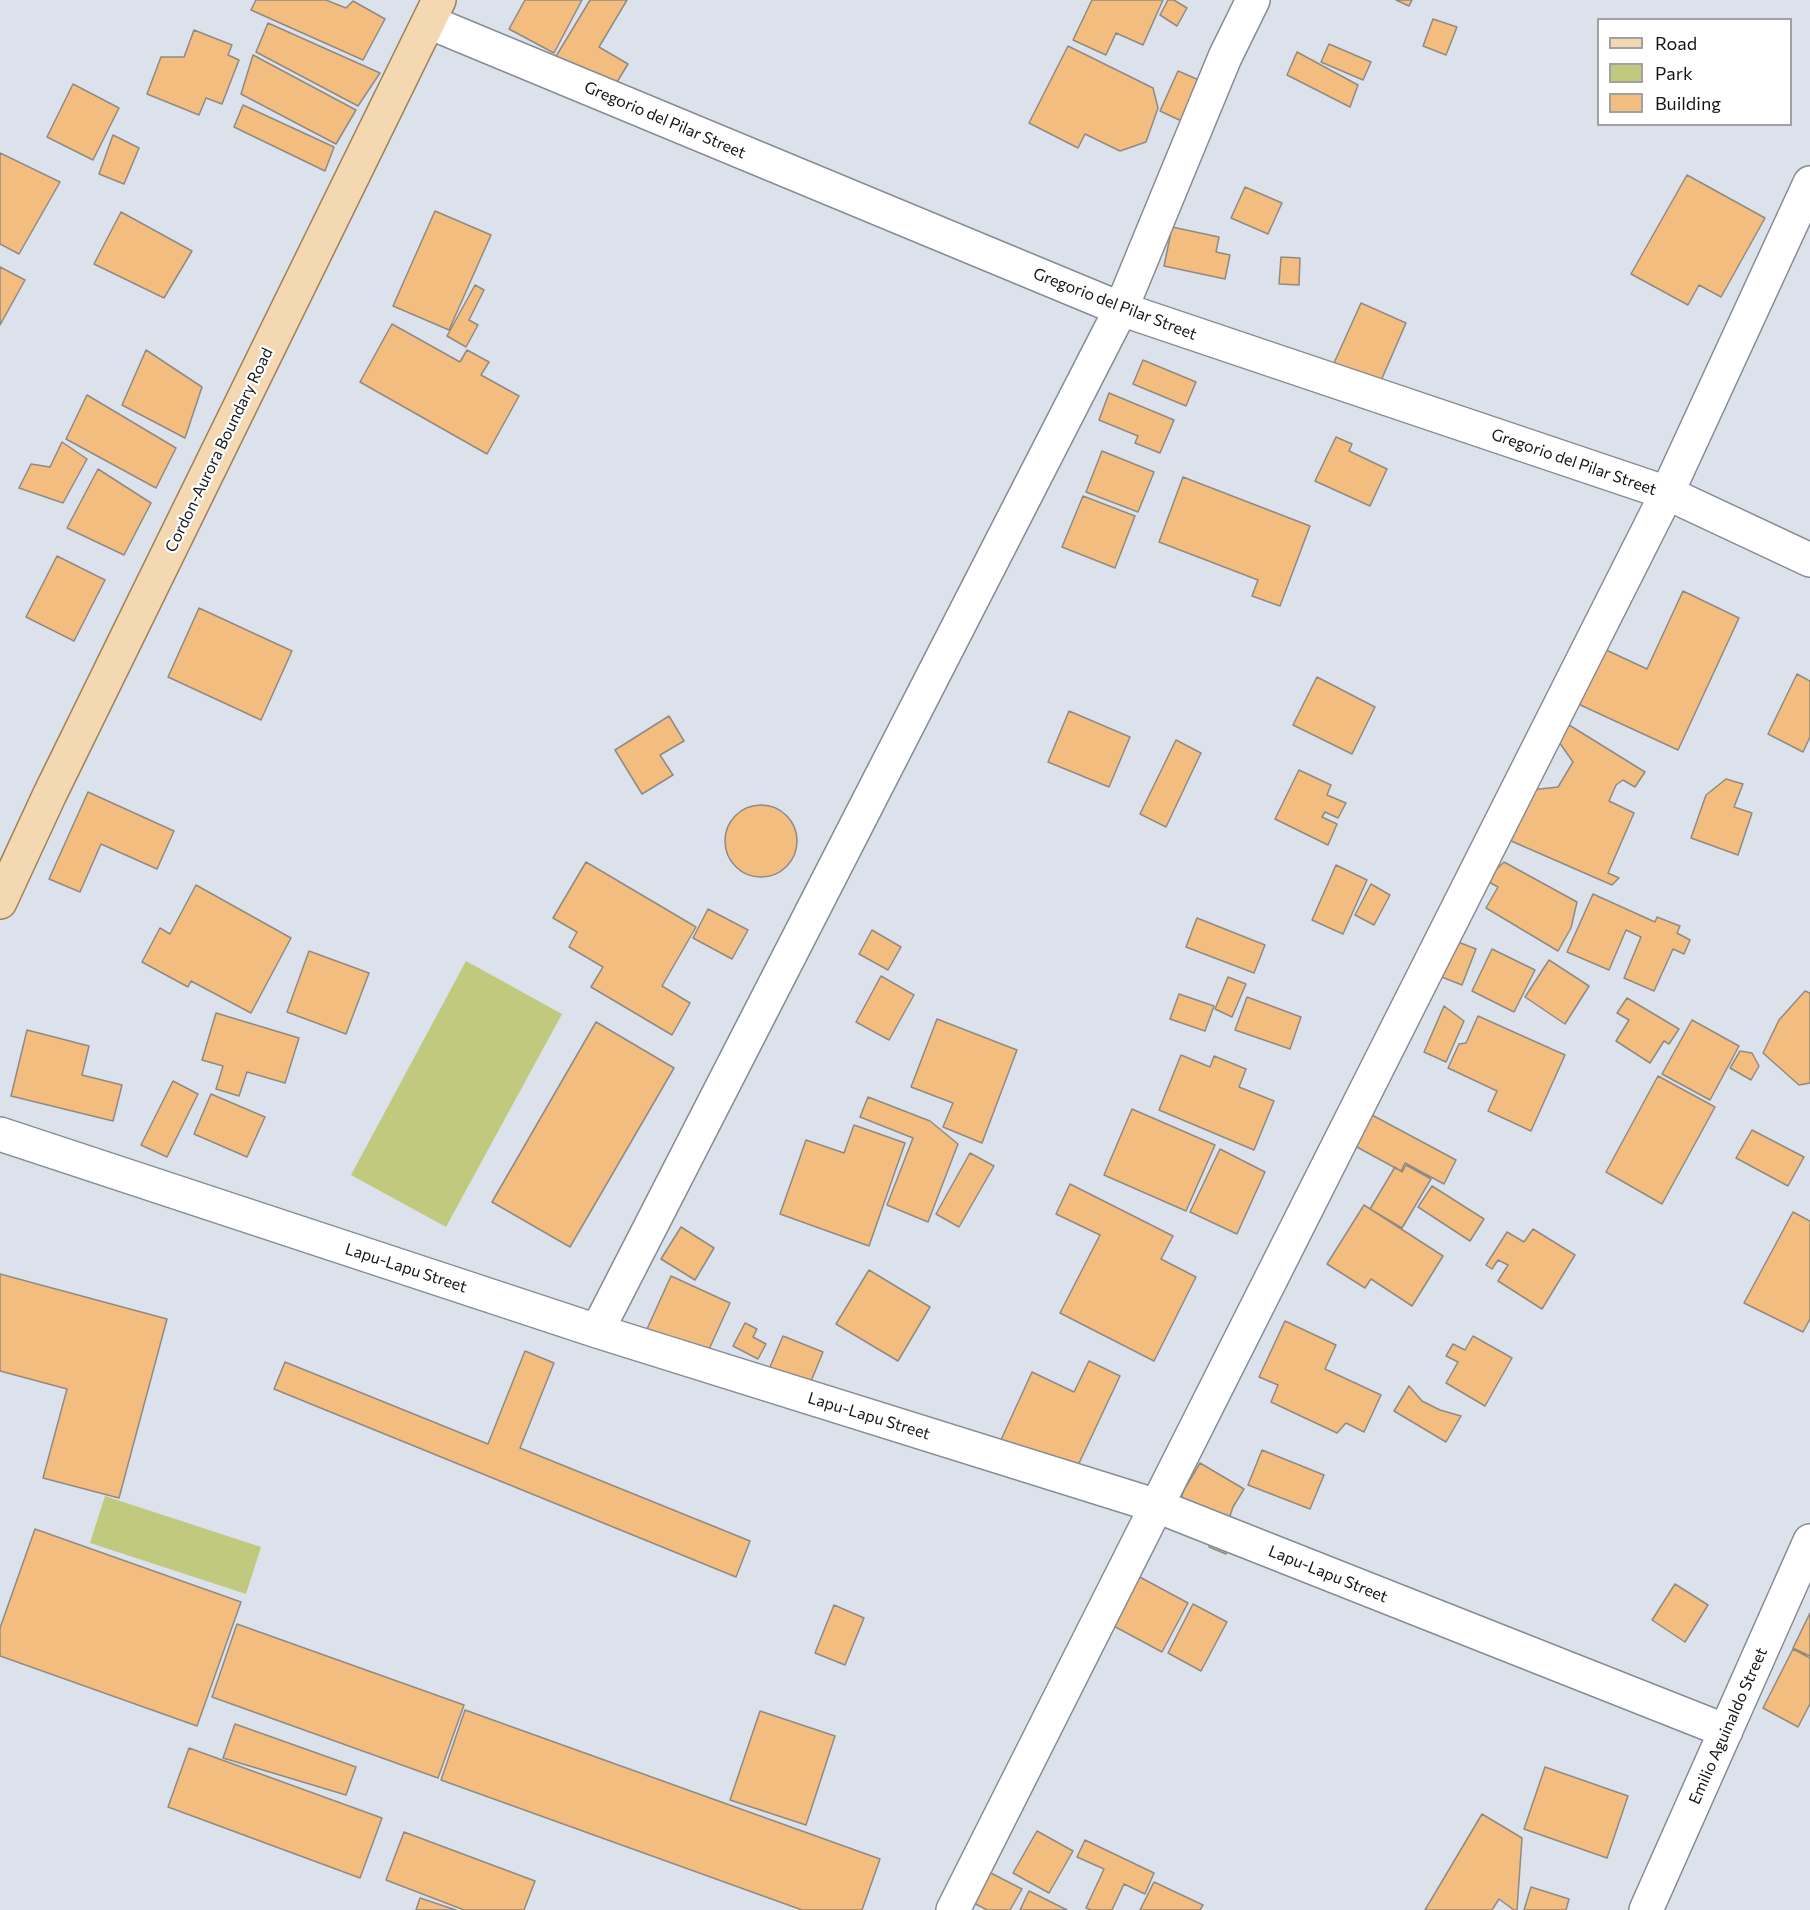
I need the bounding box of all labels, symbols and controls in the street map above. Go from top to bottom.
legend [1597,18,1792,126]
text: Road [1655,32,1697,54]
text: Park [1655,62,1693,84]
street label: Gregorio del Pilar Street [581,77,749,163]
text: Building [1655,92,1721,114]
street label: Gregorio del Pilar Street [1031,264,1199,344]
street label: Cordon-Aurora Boundary Road [161,345,277,555]
street label: Gregorio del Pilar Street [1489,425,1659,499]
street label: Lapu-Lapu Street [343,1239,469,1297]
street label: Lapu-Lapu Street [806,1388,932,1444]
street label: Lapu-Lapu Street [1266,1541,1390,1607]
street label: Emilio Aguinaldo Street [1685,1645,1771,1807]

